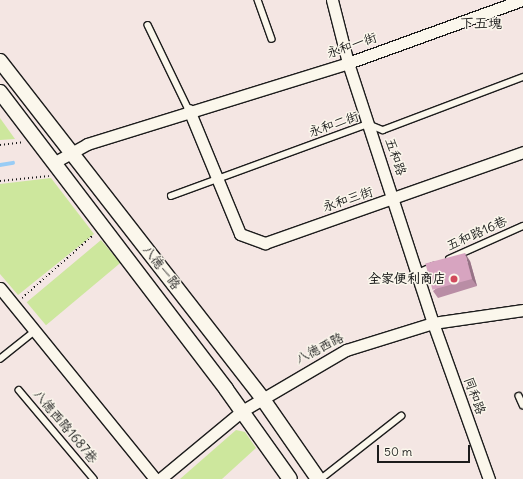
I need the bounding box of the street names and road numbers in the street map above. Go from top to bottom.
street label: 永和一街 [325,30,379,62]
street label: 永和二街 [307,109,361,141]
street label: 五和路 [381,136,409,178]
street label: 永和三街 [321,185,375,215]
street label: 五和路16巷 [444,214,510,254]
street label: 八德一路 [139,243,183,293]
street label: 八德西路 [293,330,347,368]
street label: 同和路 [460,375,488,417]
street label: 八德西路1687巷 [30,387,100,467]

